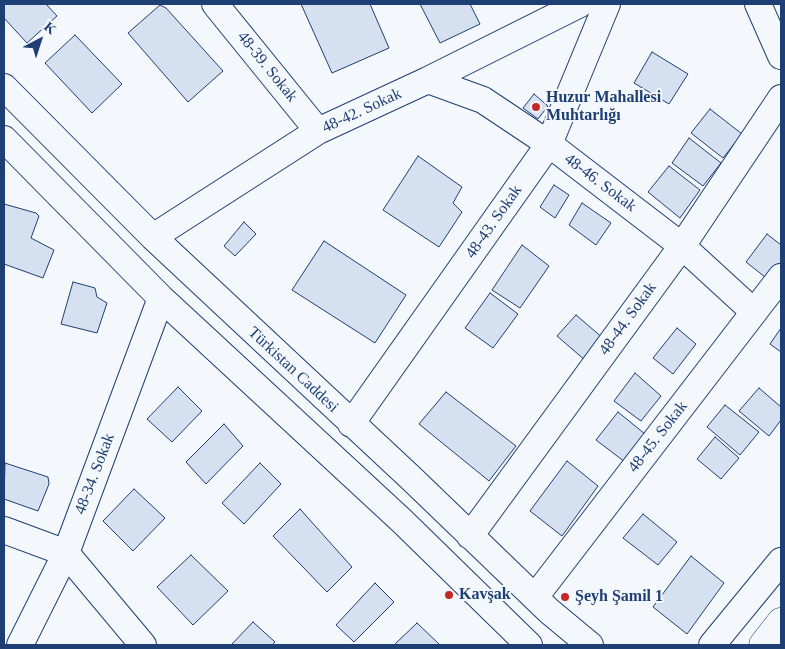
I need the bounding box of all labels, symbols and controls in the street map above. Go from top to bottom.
north arrow [15,15,65,65]
text: K [41,19,59,37]
street label: 48-39. Sokak [233,28,301,106]
street label: 48-42. Sokak [319,84,405,138]
place label: Huzur Mahallesi Muhtarlığı [546,88,661,126]
marker: Huzur Mahallesi Muhtarlığı [530,101,542,113]
street label: 48-46. Sokak [560,150,640,216]
street label: 48-43. Sokak [462,182,526,262]
street label: 48-44. Sokak [595,279,661,359]
street label: Türkistan Caddesi [244,323,342,417]
street label: 48-45. Sokak [624,397,692,477]
street label: 48-34. Sokak [71,431,119,517]
place label: Kavşak [459,585,511,605]
place label: Şeyh Şamil 1 [575,587,663,607]
marker: Kavşak [443,589,455,601]
marker: Şeyh Şamil 1 [559,591,571,603]

